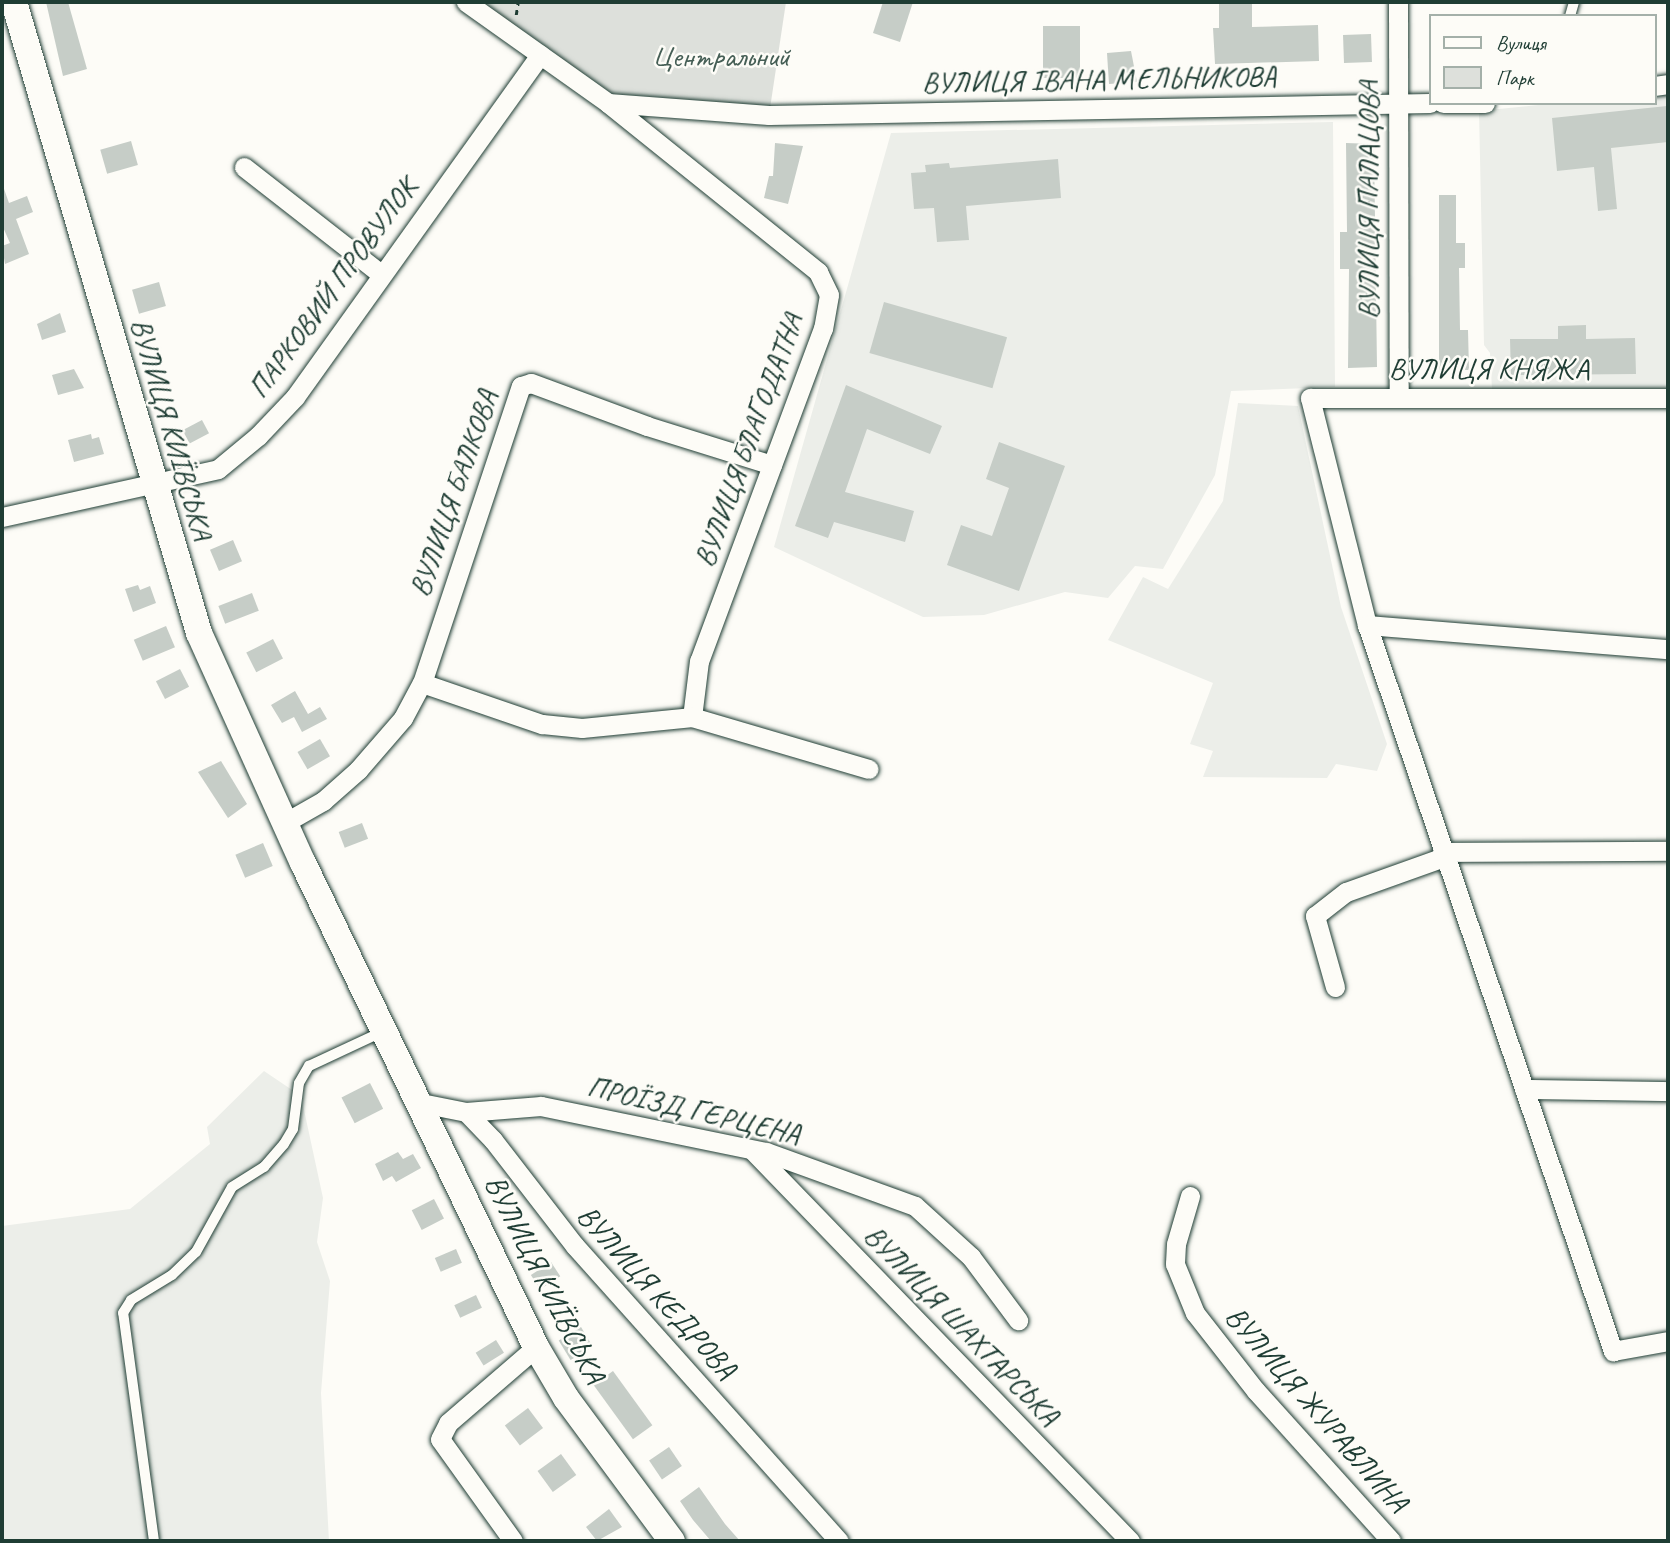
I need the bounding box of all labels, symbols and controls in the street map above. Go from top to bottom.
legend [1428,14,1656,105]
text: Вулиця [1496,30,1546,56]
park label: Центральний [652,38,790,74]
street label: ВУЛИЦЯ ІВАНА МЕЛЬНИКОВА [921,58,1277,100]
text: Парк [1496,65,1533,91]
street label: ВУЛИЦЯ ПАЛАЦОВА [1350,81,1386,319]
street label: ПАРКОВИЙ ПРОВУЛОК [240,171,424,405]
street label: ВУЛИЦЯ БЛАГОДАТНА [685,309,811,571]
street label: ВУЛИЦЯ КИЇВСЬКА [123,314,221,544]
street label: ВУЛИЦЯ КНЯЖА [1389,350,1589,386]
street label: ВУЛИЦЯ БАЛКОВА [401,385,505,601]
street label: ПРОЇЗД ГЕРЦЕНА [585,1068,803,1152]
street label: ВУЛИЦЯ КИЇВСЬКА [477,1169,613,1389]
street label: ВУЛИЦЯ КЕДРОВА [570,1198,744,1386]
street label: ВУЛИЦЯ ШАХТАРСЬКА [857,1217,1067,1433]
street label: ВУЛИЦЯ ЖУРАВЛИНА [1218,1299,1416,1519]

